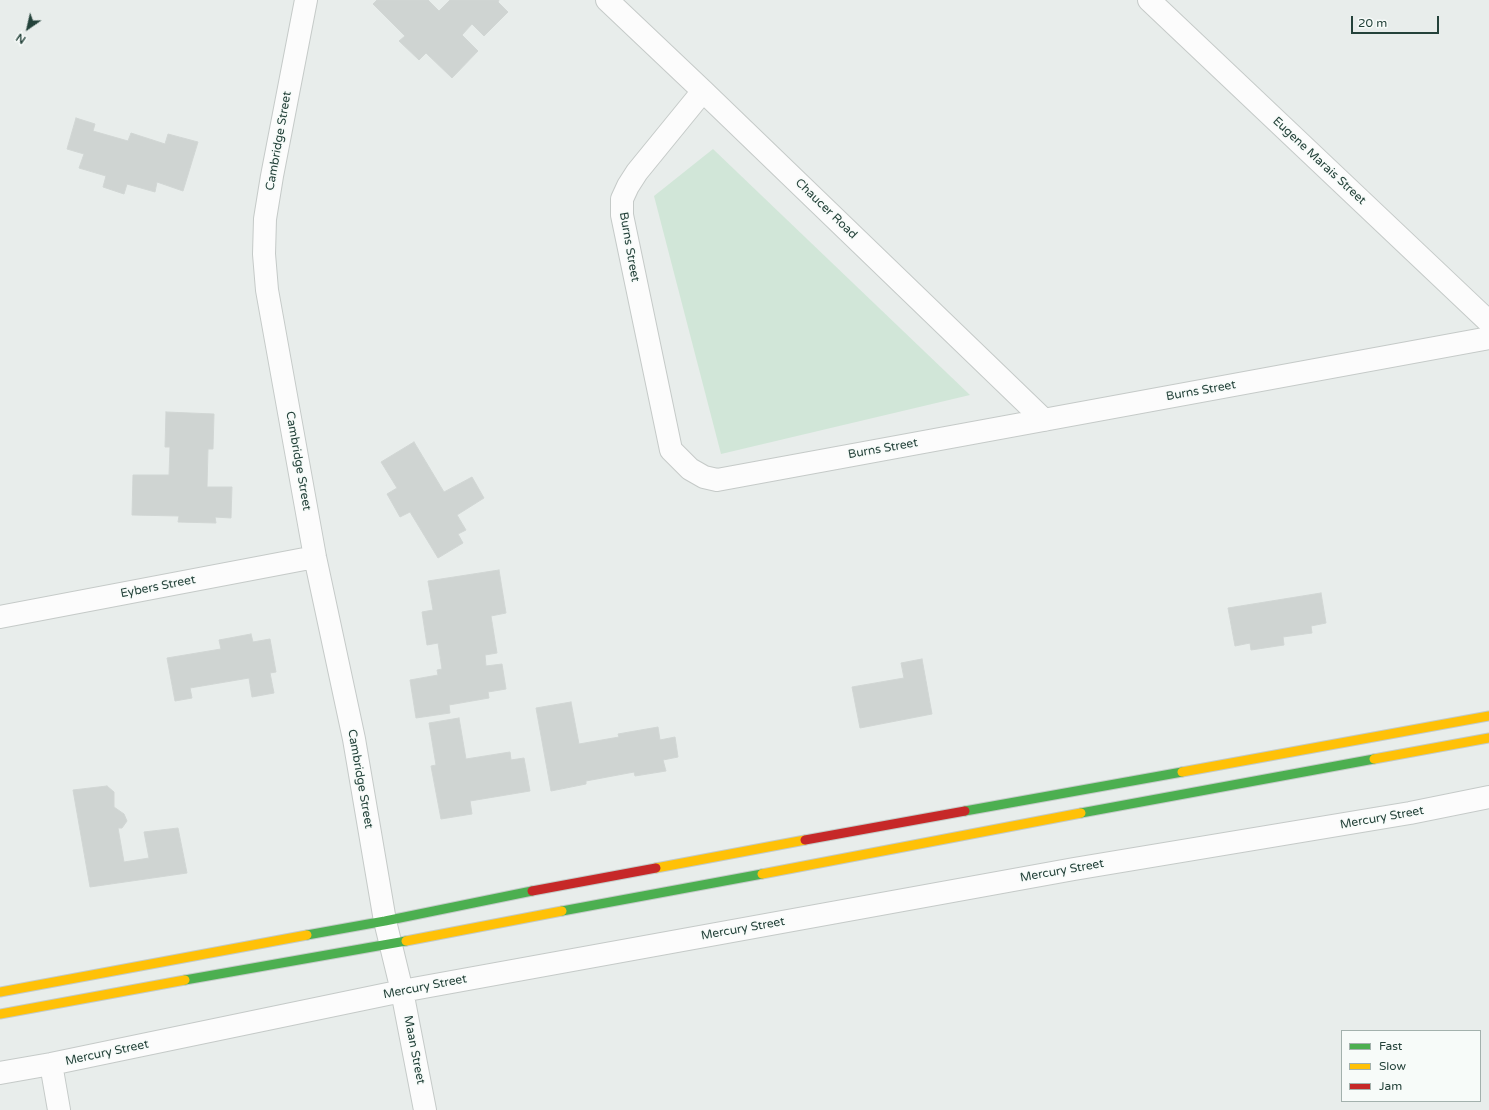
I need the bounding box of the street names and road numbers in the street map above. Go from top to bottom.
street label: Cambridge Street [263,90,295,192]
street label: Eugene Marais Street [1269,114,1369,208]
street label: Chaucer Road [792,176,860,242]
street label: Burns Street [616,211,642,283]
street label: Burns Street [1165,378,1237,404]
street label: Cambridge Street [282,410,314,512]
street label: Burns Street [847,436,919,462]
street label: Eybers Street [119,573,197,601]
street label: Cambridge Street [344,728,376,830]
street label: Mercury Street [1339,804,1425,832]
street label: Mercury Street [1019,857,1105,885]
street label: Mercury Street [700,915,786,943]
street label: Mercury Street [382,972,468,1002]
street label: Maan Street [400,1014,428,1086]
street label: Mercury Street [64,1037,150,1069]

